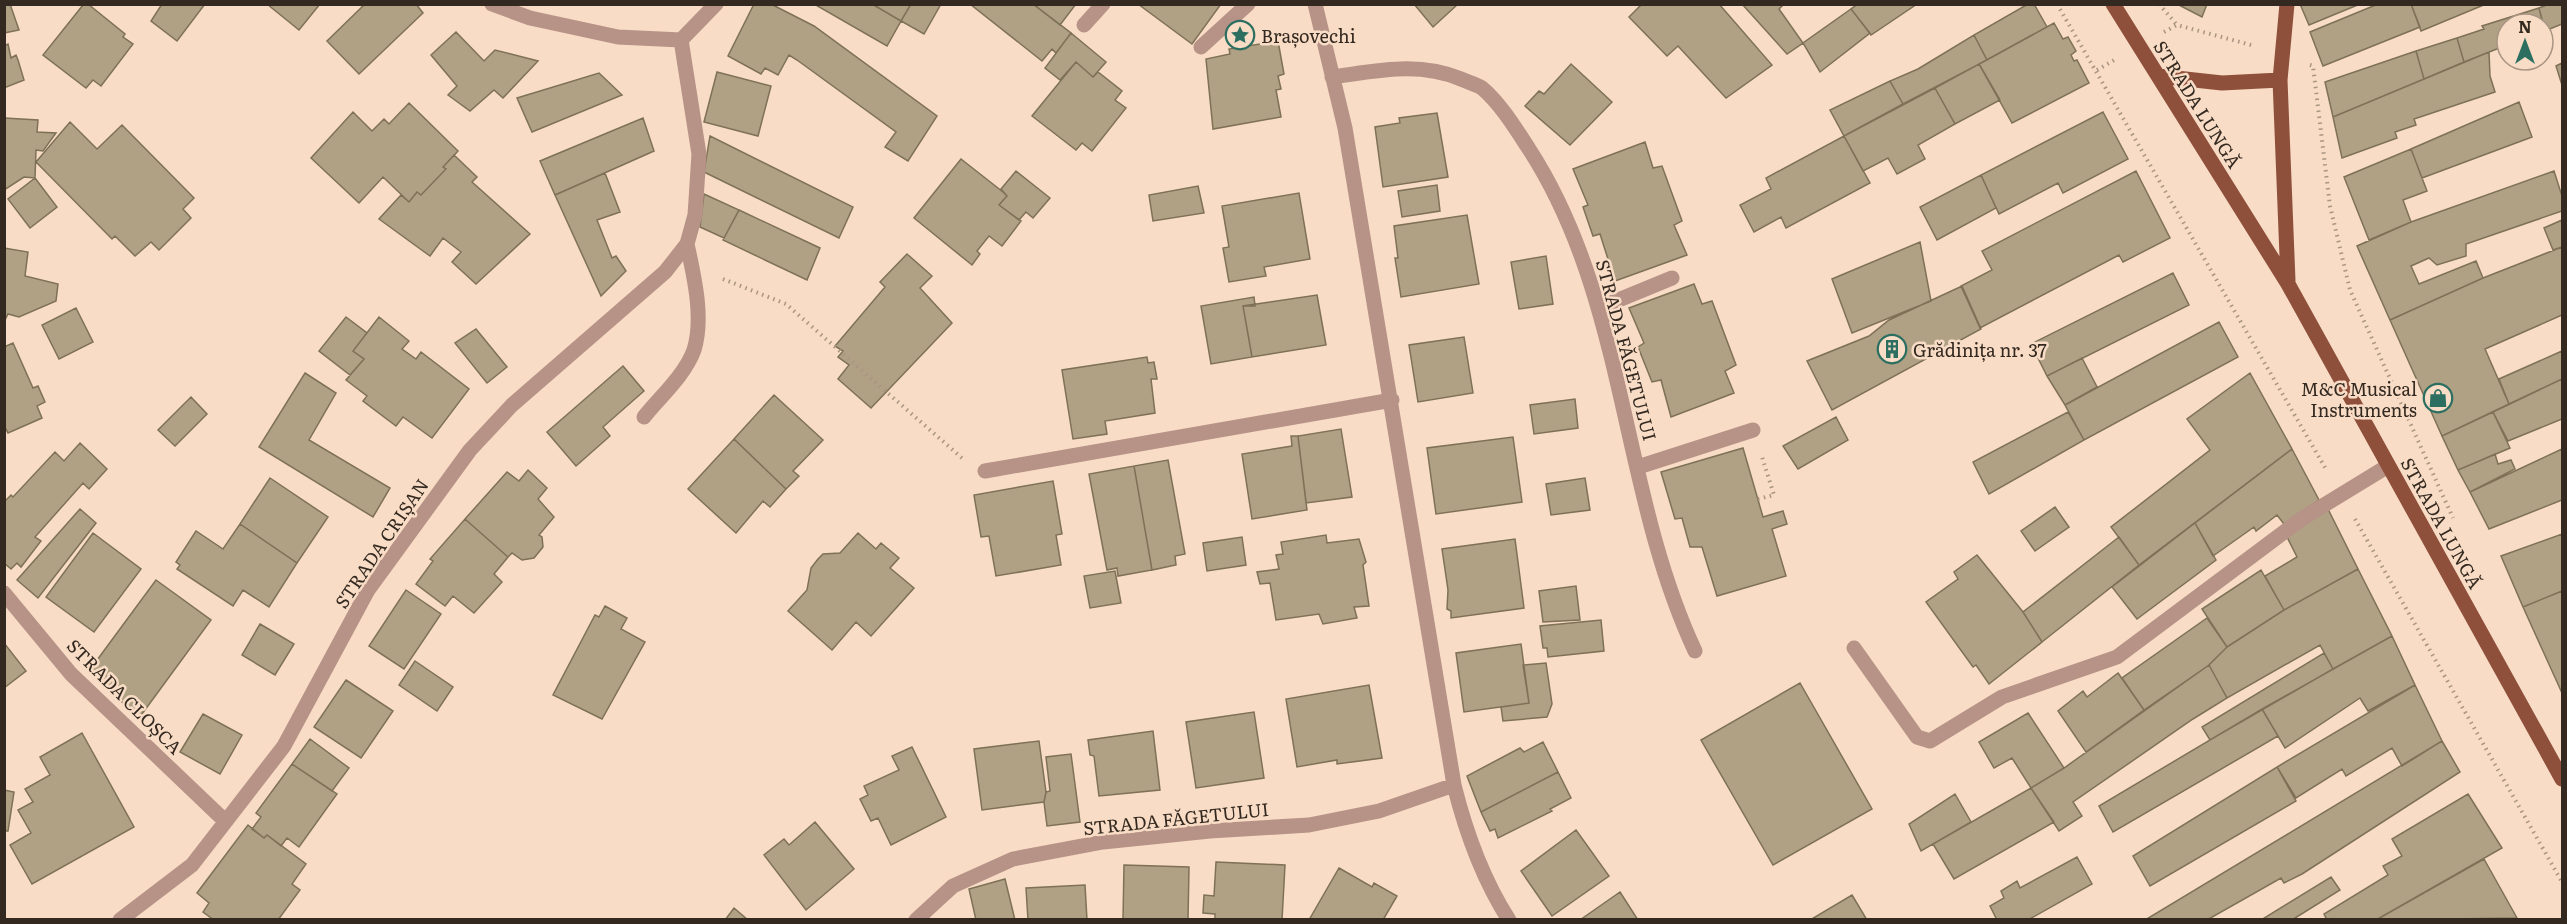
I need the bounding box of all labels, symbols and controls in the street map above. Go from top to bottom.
north arrow [2495,12,2555,72]
text: N [2518,14,2532,38]
place icon: Brașovechi [1224,19,1256,51]
place label: Brașovechi [1261,22,1356,49]
street label: STRADA LUNGĂ [2148,35,2248,173]
street label: STRADA FĂGETULUI [1590,256,1664,444]
building icon: Grădinița nr. 37 [1876,333,1908,365]
place label: Grădinița nr. 37 [1913,336,2047,363]
place label: M&C Musical Instruments [2301,375,2417,423]
shop icon: M&C Musical Instruments [2422,382,2454,414]
street label: STRADA LUNGĂ [2395,452,2489,594]
street label: STRADA CRIȘAN [327,473,435,613]
street label: STRADA CLOȘCA [61,632,189,760]
street label: STRADA FĂGETULUI [1082,795,1270,841]

